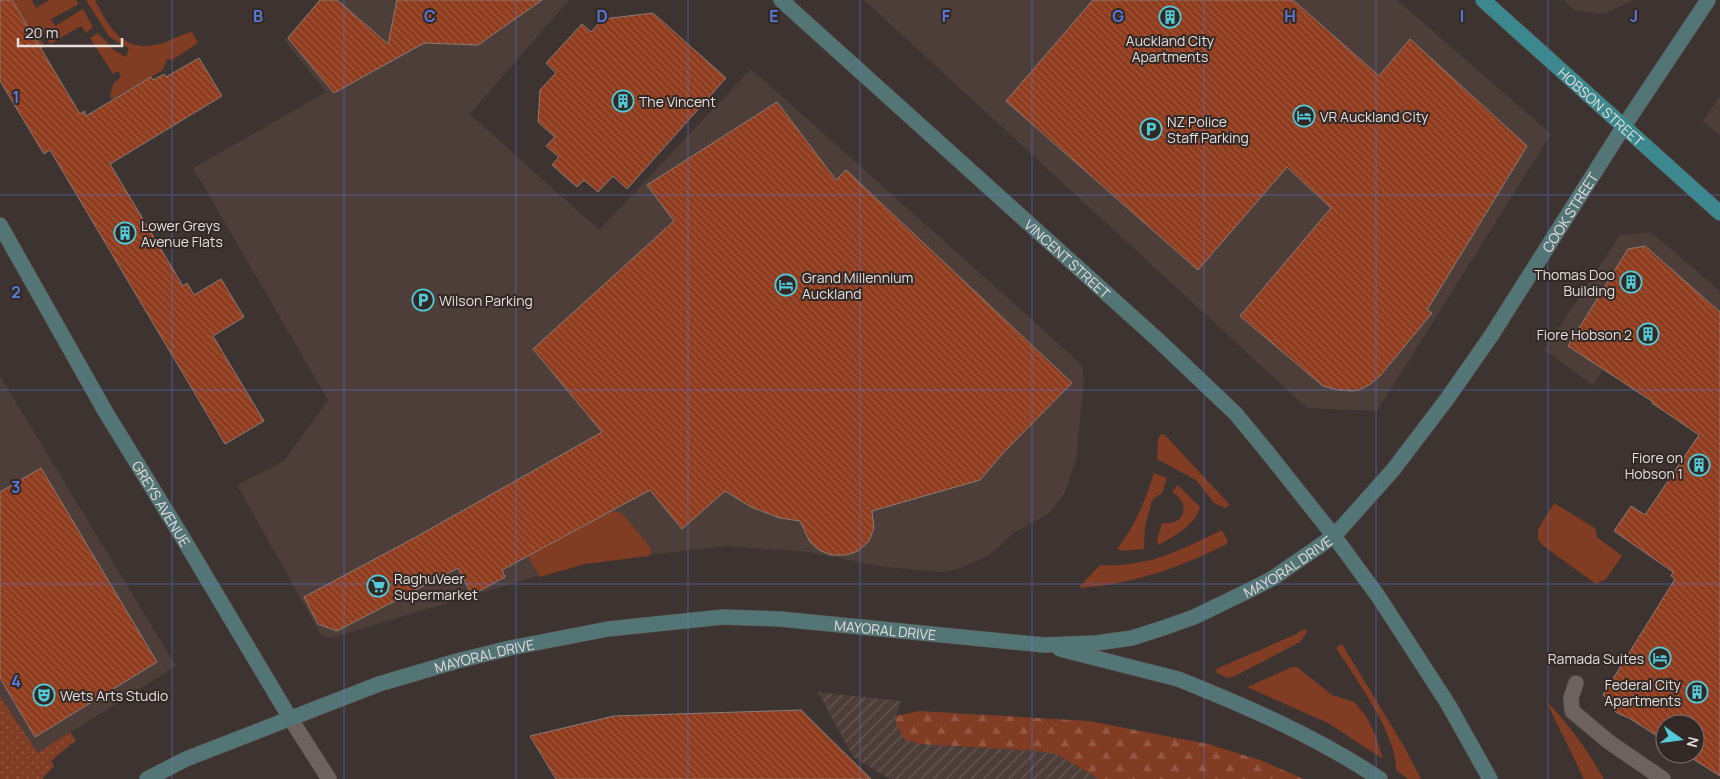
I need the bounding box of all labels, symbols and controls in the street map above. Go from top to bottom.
text: B [253,5,263,27]
text: C [424,5,436,27]
text: D [596,5,608,27]
text: E [769,5,779,27]
text: F [942,5,951,27]
text: G [1112,5,1124,27]
building icon: Auckland City Apartments [1158,5,1182,29]
text: H [1284,5,1296,27]
text: I [1460,5,1464,27]
text: J [1630,5,1638,27]
scale bar [18,15,121,47]
text: 20 m [25,22,58,43]
place label: Auckland City Apartments [1126,31,1215,66]
street label: HOBSON STREET [1554,63,1649,150]
text: 1 [12,86,20,108]
building icon: The Vincent [611,89,635,113]
place label: The Vincent [639,92,716,111]
hotel icon: VR Auckland City [1292,104,1316,128]
place label: VR Auckland City [1320,107,1429,126]
place label: NZ Police Staff Parking [1167,112,1249,147]
parking icon: NZ Police Staff Parking [1139,117,1163,141]
street label: COOK STREET [1537,168,1602,256]
street label: VINCENT STREET [1021,215,1115,303]
place label: Lower Greys Avenue Flats [141,216,223,251]
building icon: Lower Greys Avenue Flats [113,221,137,245]
place label: Thomas Doo Building [1534,265,1615,300]
place label: Grand Millennium Auckland [802,268,914,303]
building icon: Thomas Doo Building [1619,270,1643,294]
hotel icon: Grand Millennium Auckland [774,273,798,297]
text: 2 [11,281,21,303]
parking icon: Wilson Parking [411,288,435,312]
place label: Wilson Parking [439,291,533,310]
building icon: Fiore Hobson 2 [1636,322,1660,346]
place label: Fiore Hobson 2 [1537,325,1632,344]
place label: Fiore on Hobson 1 [1625,448,1683,483]
building icon: Fiore on Hobson 1 [1687,453,1711,477]
street label: GREYS AVENUE [128,457,195,550]
text: 3 [11,476,21,498]
street label: MAYORAL DRIVE [1240,531,1336,601]
place label: RaghuVeer Supermarket [394,569,478,604]
supermarket icon: RaghuVeer Supermarket [366,574,390,598]
street label: MAYORAL DRIVE [833,615,937,644]
street label: MAYORAL DRIVE [432,634,536,677]
hotel icon: Ramada Suites [1648,646,1672,670]
place label: Ramada Suites [1548,649,1644,668]
text: 4 [11,670,21,692]
place label: Federal City Apartments [1604,675,1682,710]
building icon: Federal City Apartments [1685,680,1709,704]
theatre icon: Wets Arts Studio [32,683,56,707]
place label: Wets Arts Studio [60,686,168,705]
north arrow [1655,714,1705,764]
text: N [1683,735,1704,749]

